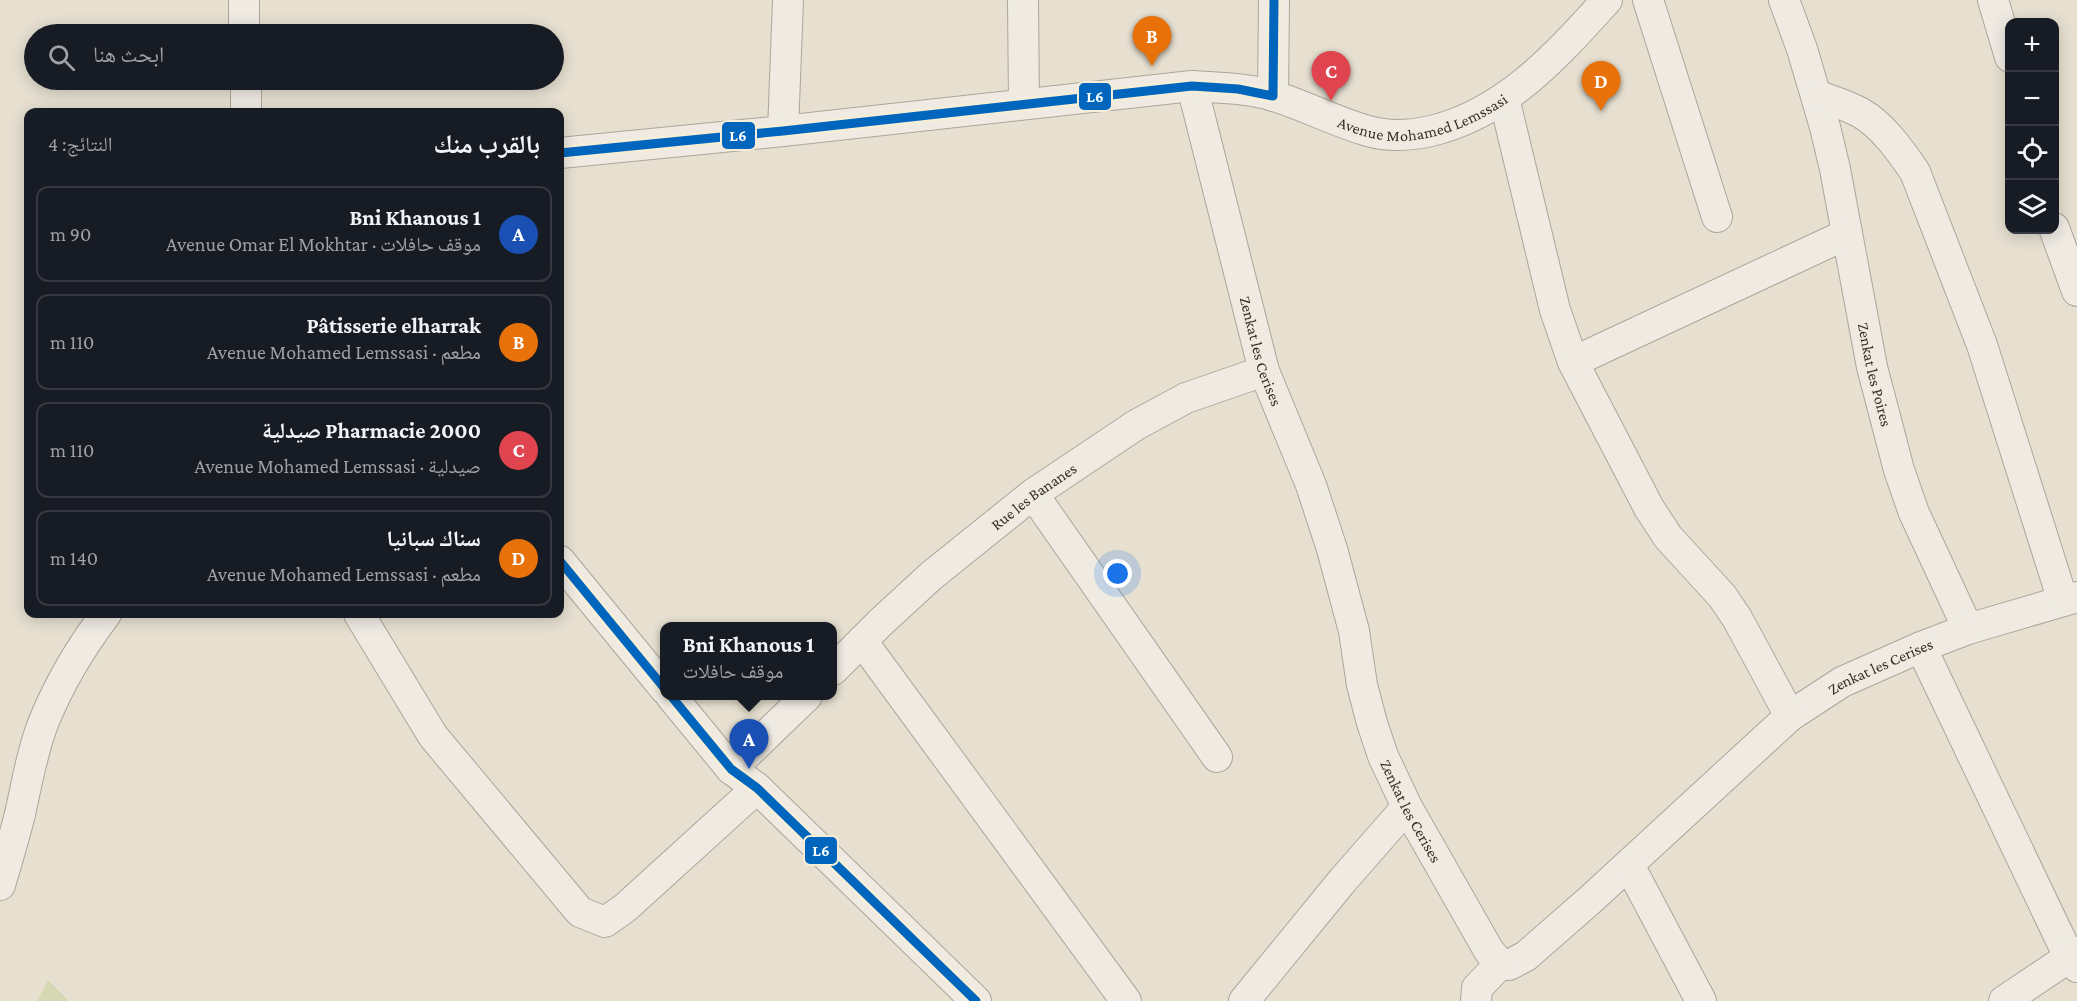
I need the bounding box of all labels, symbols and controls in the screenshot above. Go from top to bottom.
pin: B [1132,16,1172,66]
map controls [2005,18,2059,234]
button: + [2005,18,2059,72]
search box [24,24,564,90]
icon: search [45,41,78,74]
text: ابحث هنا [93,42,164,67]
pin: C [1312,51,1350,101]
pin: D [1582,62,1620,111]
button: − [2005,72,2059,126]
line badge: L6 [1078,82,1112,111]
text: L6 [1086,88,1104,105]
street label: Avenue Mohamed Lemssasi [1335,90,1510,144]
line badge: L6 [721,121,756,150]
button: locate [2005,126,2059,180]
text: L6 [729,127,747,144]
text: بالقرب منك [434,130,540,159]
text: النتائج: 4 [48,133,112,155]
button: layers [2005,180,2059,234]
text: Bni Khanous 1 [349,205,481,230]
text: 90 m [50,223,91,245]
text: A [513,223,524,245]
text: موقف حافلات · Avenue Omar El Mokhtar [166,233,481,255]
street label: Zenkat les Cerises [1236,295,1285,408]
text: Pâtisserie elharrak [306,313,481,338]
street label: Zenkat les Poires [1855,321,1895,428]
text: 110 m [50,331,94,353]
text: B [513,331,524,353]
text: مطعم · Avenue Mohamed Lemssasi [207,341,481,363]
text: Pharmacie 2000 صيدلية [262,418,481,443]
text: 110 m [50,439,94,461]
text: C [512,439,525,461]
text: صيدلية · Avenue Mohamed Lemssasi [195,455,481,477]
street label: Rue les Bananes [988,459,1080,533]
text: سناك سبانيا [387,526,481,551]
text: 140 m [50,547,98,569]
text: D [512,547,525,569]
your location [1103,559,1132,588]
text: مطعم · Avenue Mohamed Lemssasi [207,563,481,585]
popup [660,622,837,700]
text: Bni Khanous 1 [683,632,814,657]
street label: Zenkat les Cerises [1825,635,1935,698]
text: موقف حافلات [683,660,784,682]
pin: A [730,720,768,769]
street label: Zenkat les Cerises [1377,757,1445,866]
line badge: L6 [804,836,838,865]
text: L6 [812,842,830,859]

